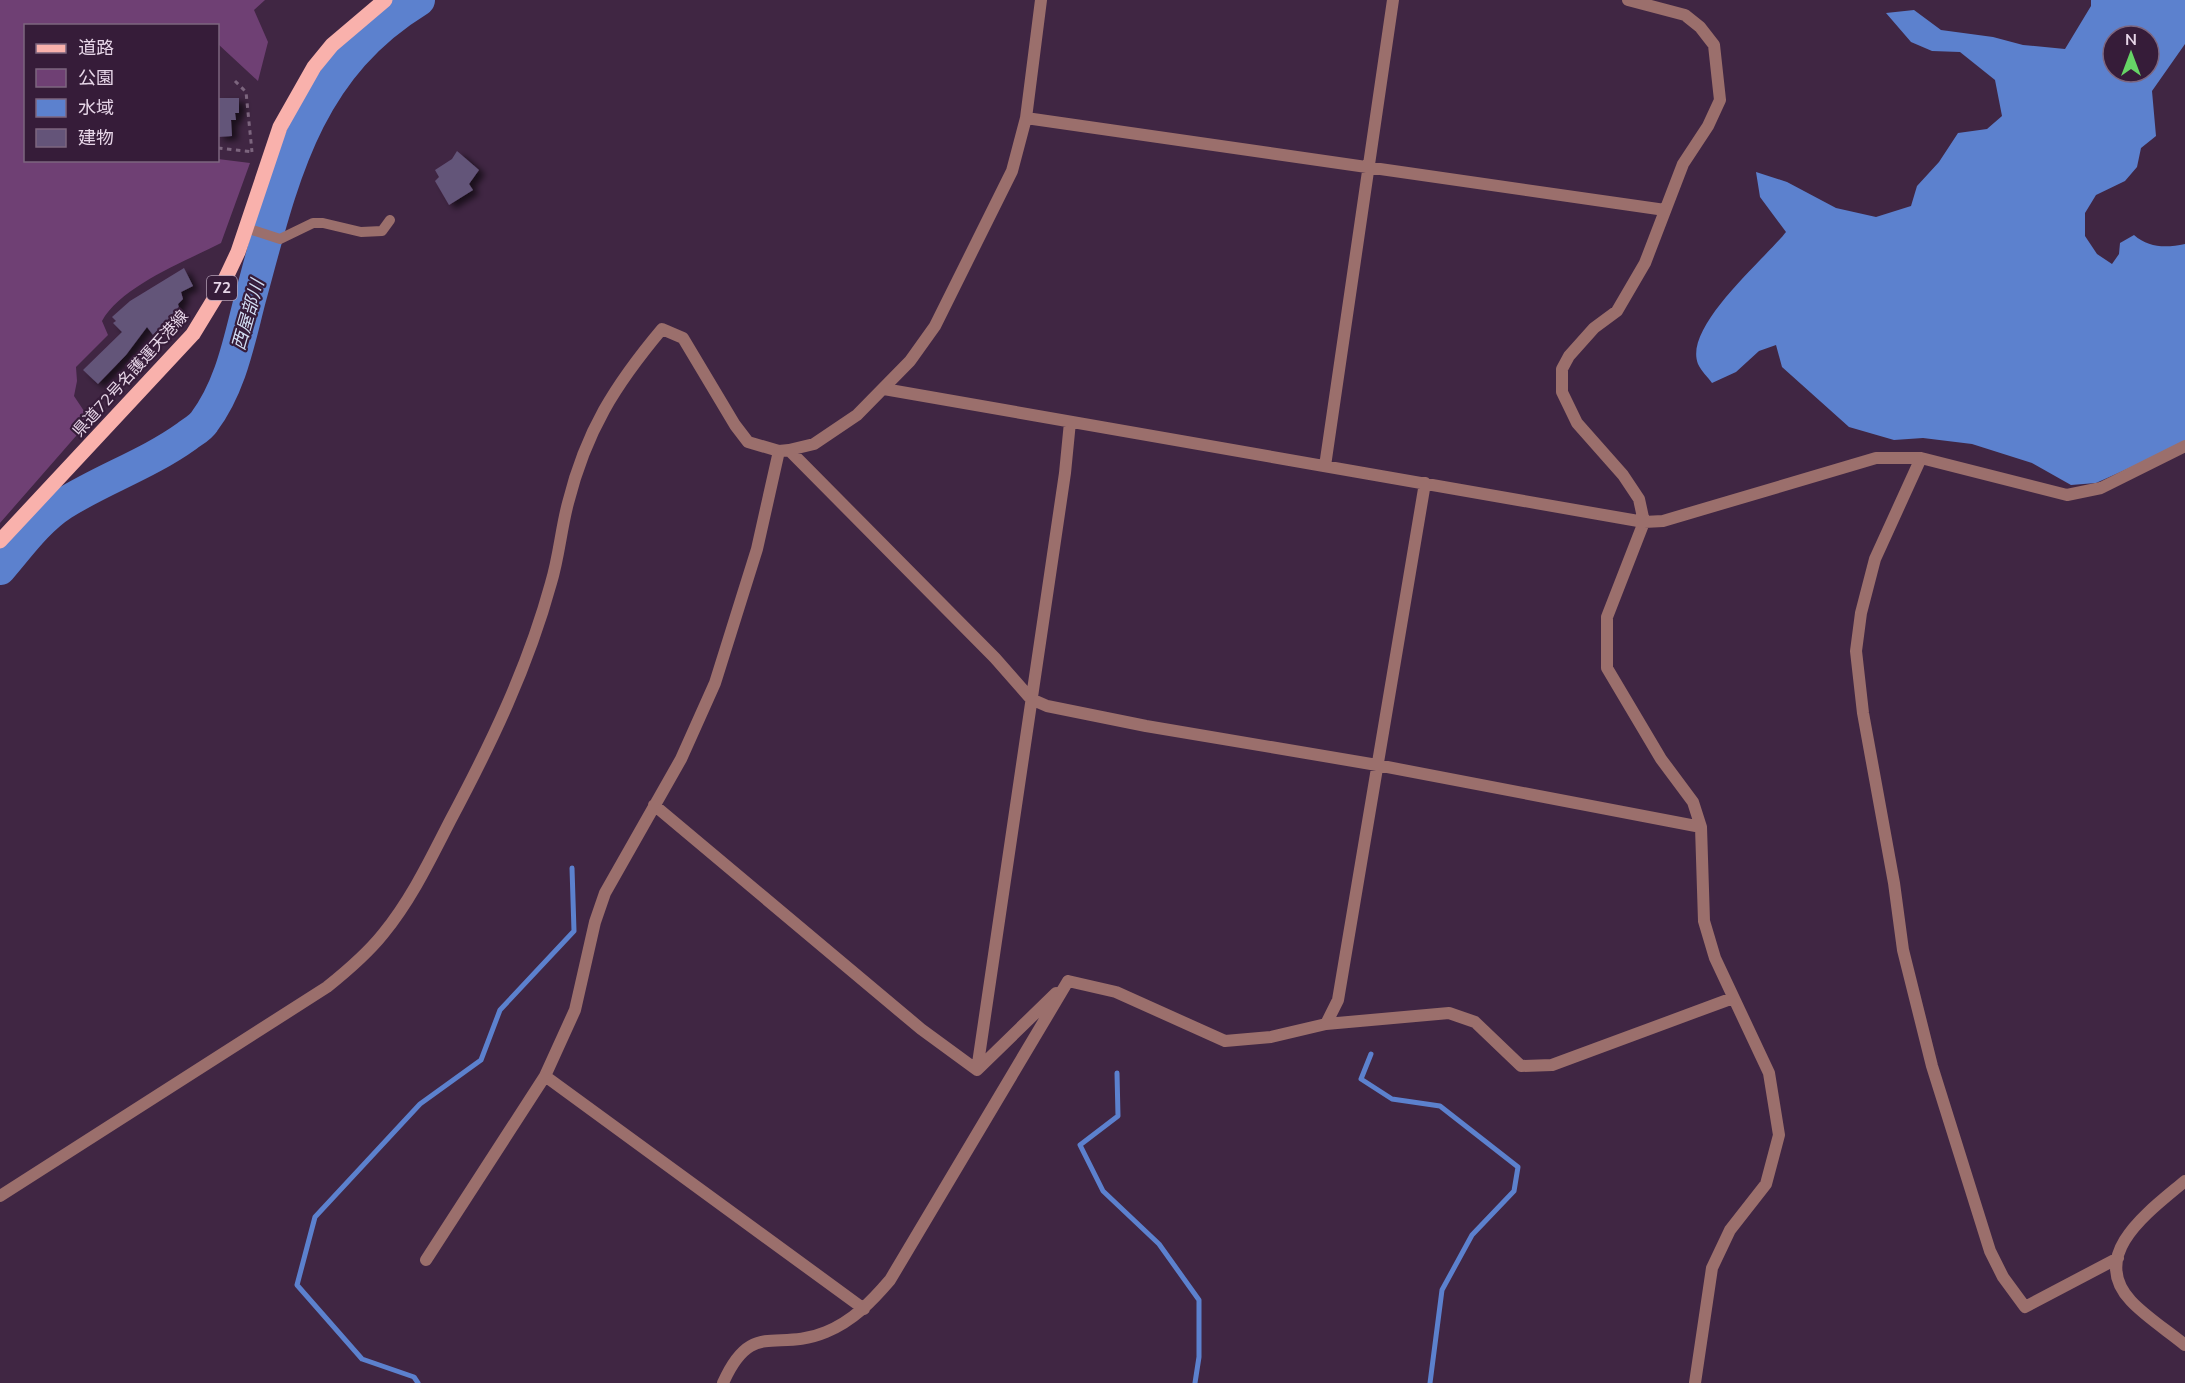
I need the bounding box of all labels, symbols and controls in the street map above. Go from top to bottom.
legend [24,24,219,162]
north arrow [2101,24,2161,84]
text: N [2125,29,2137,51]
text: 道路 [78,36,114,60]
text: 公園 [78,66,114,90]
text: 水域 [78,96,114,120]
text: 建物 [78,126,114,150]
water label: 西屋部川 [227,275,270,353]
road number: 72 [207,276,237,300]
street label: 県道72号名護運天港線 [68,306,194,442]

